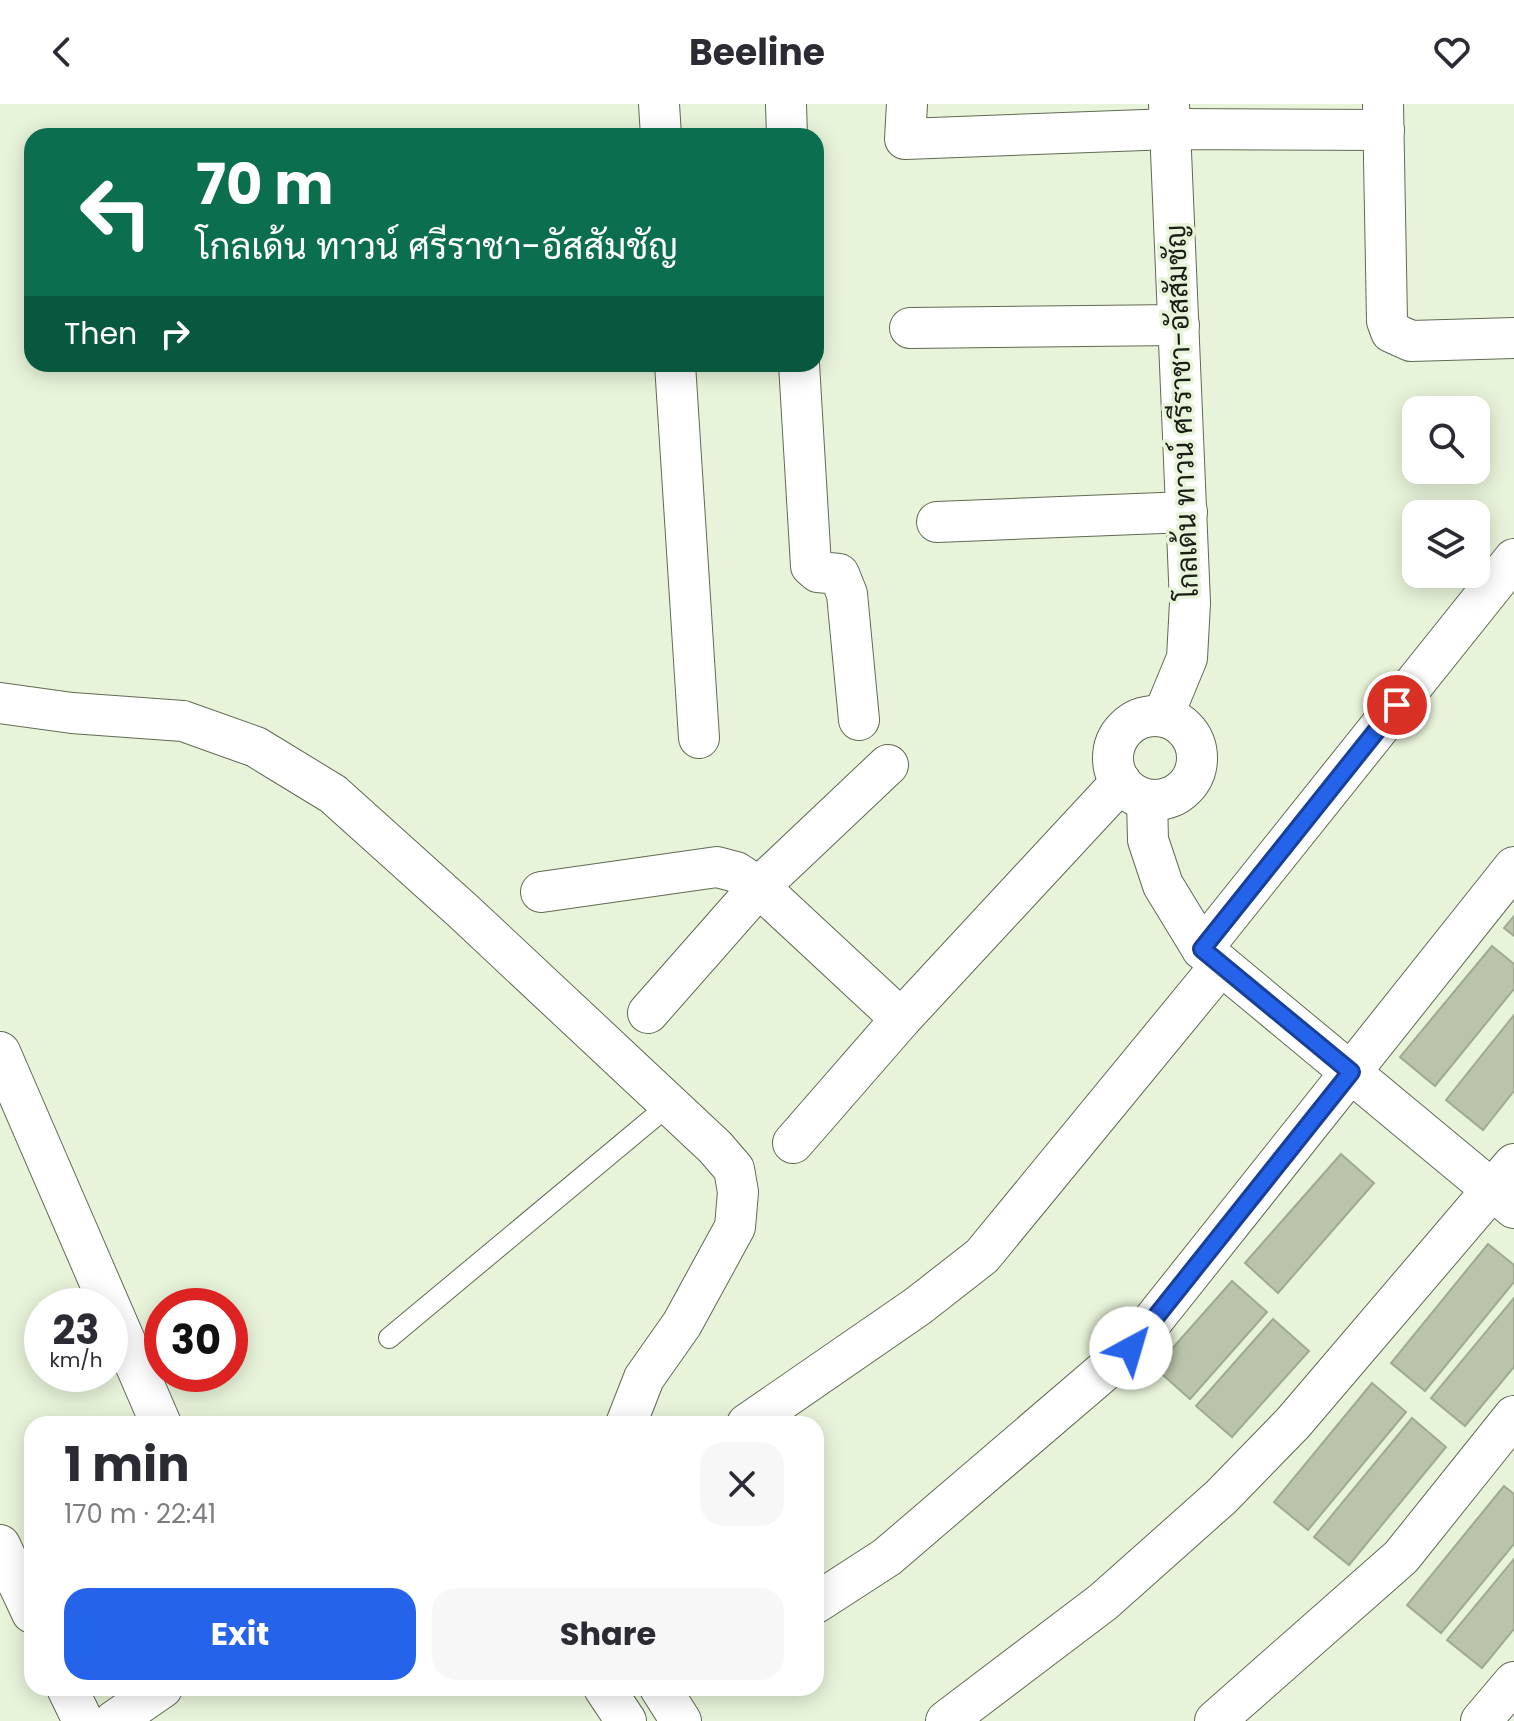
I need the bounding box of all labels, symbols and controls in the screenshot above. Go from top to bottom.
text: Beeline [689,27,825,78]
icon: back [40,30,84,74]
icon: heart [1430,30,1474,74]
text: 70 m [196,145,334,224]
icon: left [64,160,168,264]
text: โกลเด้น ทาวน์ ศรีราชา-อัสสัมชัญ [196,221,678,272]
street label: โกลเด้น ทาวน์ ศรีราชา-อัสสัมชัญ [1156,224,1208,602]
text: Then [64,312,137,355]
icon: right [153,312,197,356]
map controls [1402,396,1490,588]
button: search [1402,396,1490,484]
button: layers [1402,500,1490,588]
pin [1363,671,1431,739]
icon: arrive [1375,683,1419,727]
speed limit sign: 30 [144,1288,248,1392]
text: 23 [52,1302,100,1358]
position arrow [1089,1306,1173,1390]
text: km/h [49,1346,103,1374]
text: 1 min [64,1431,190,1498]
button: close [700,1442,784,1526]
text: 170 m · 22:41 [64,1496,216,1532]
button: Exit [64,1588,416,1680]
button: Share [432,1588,784,1680]

